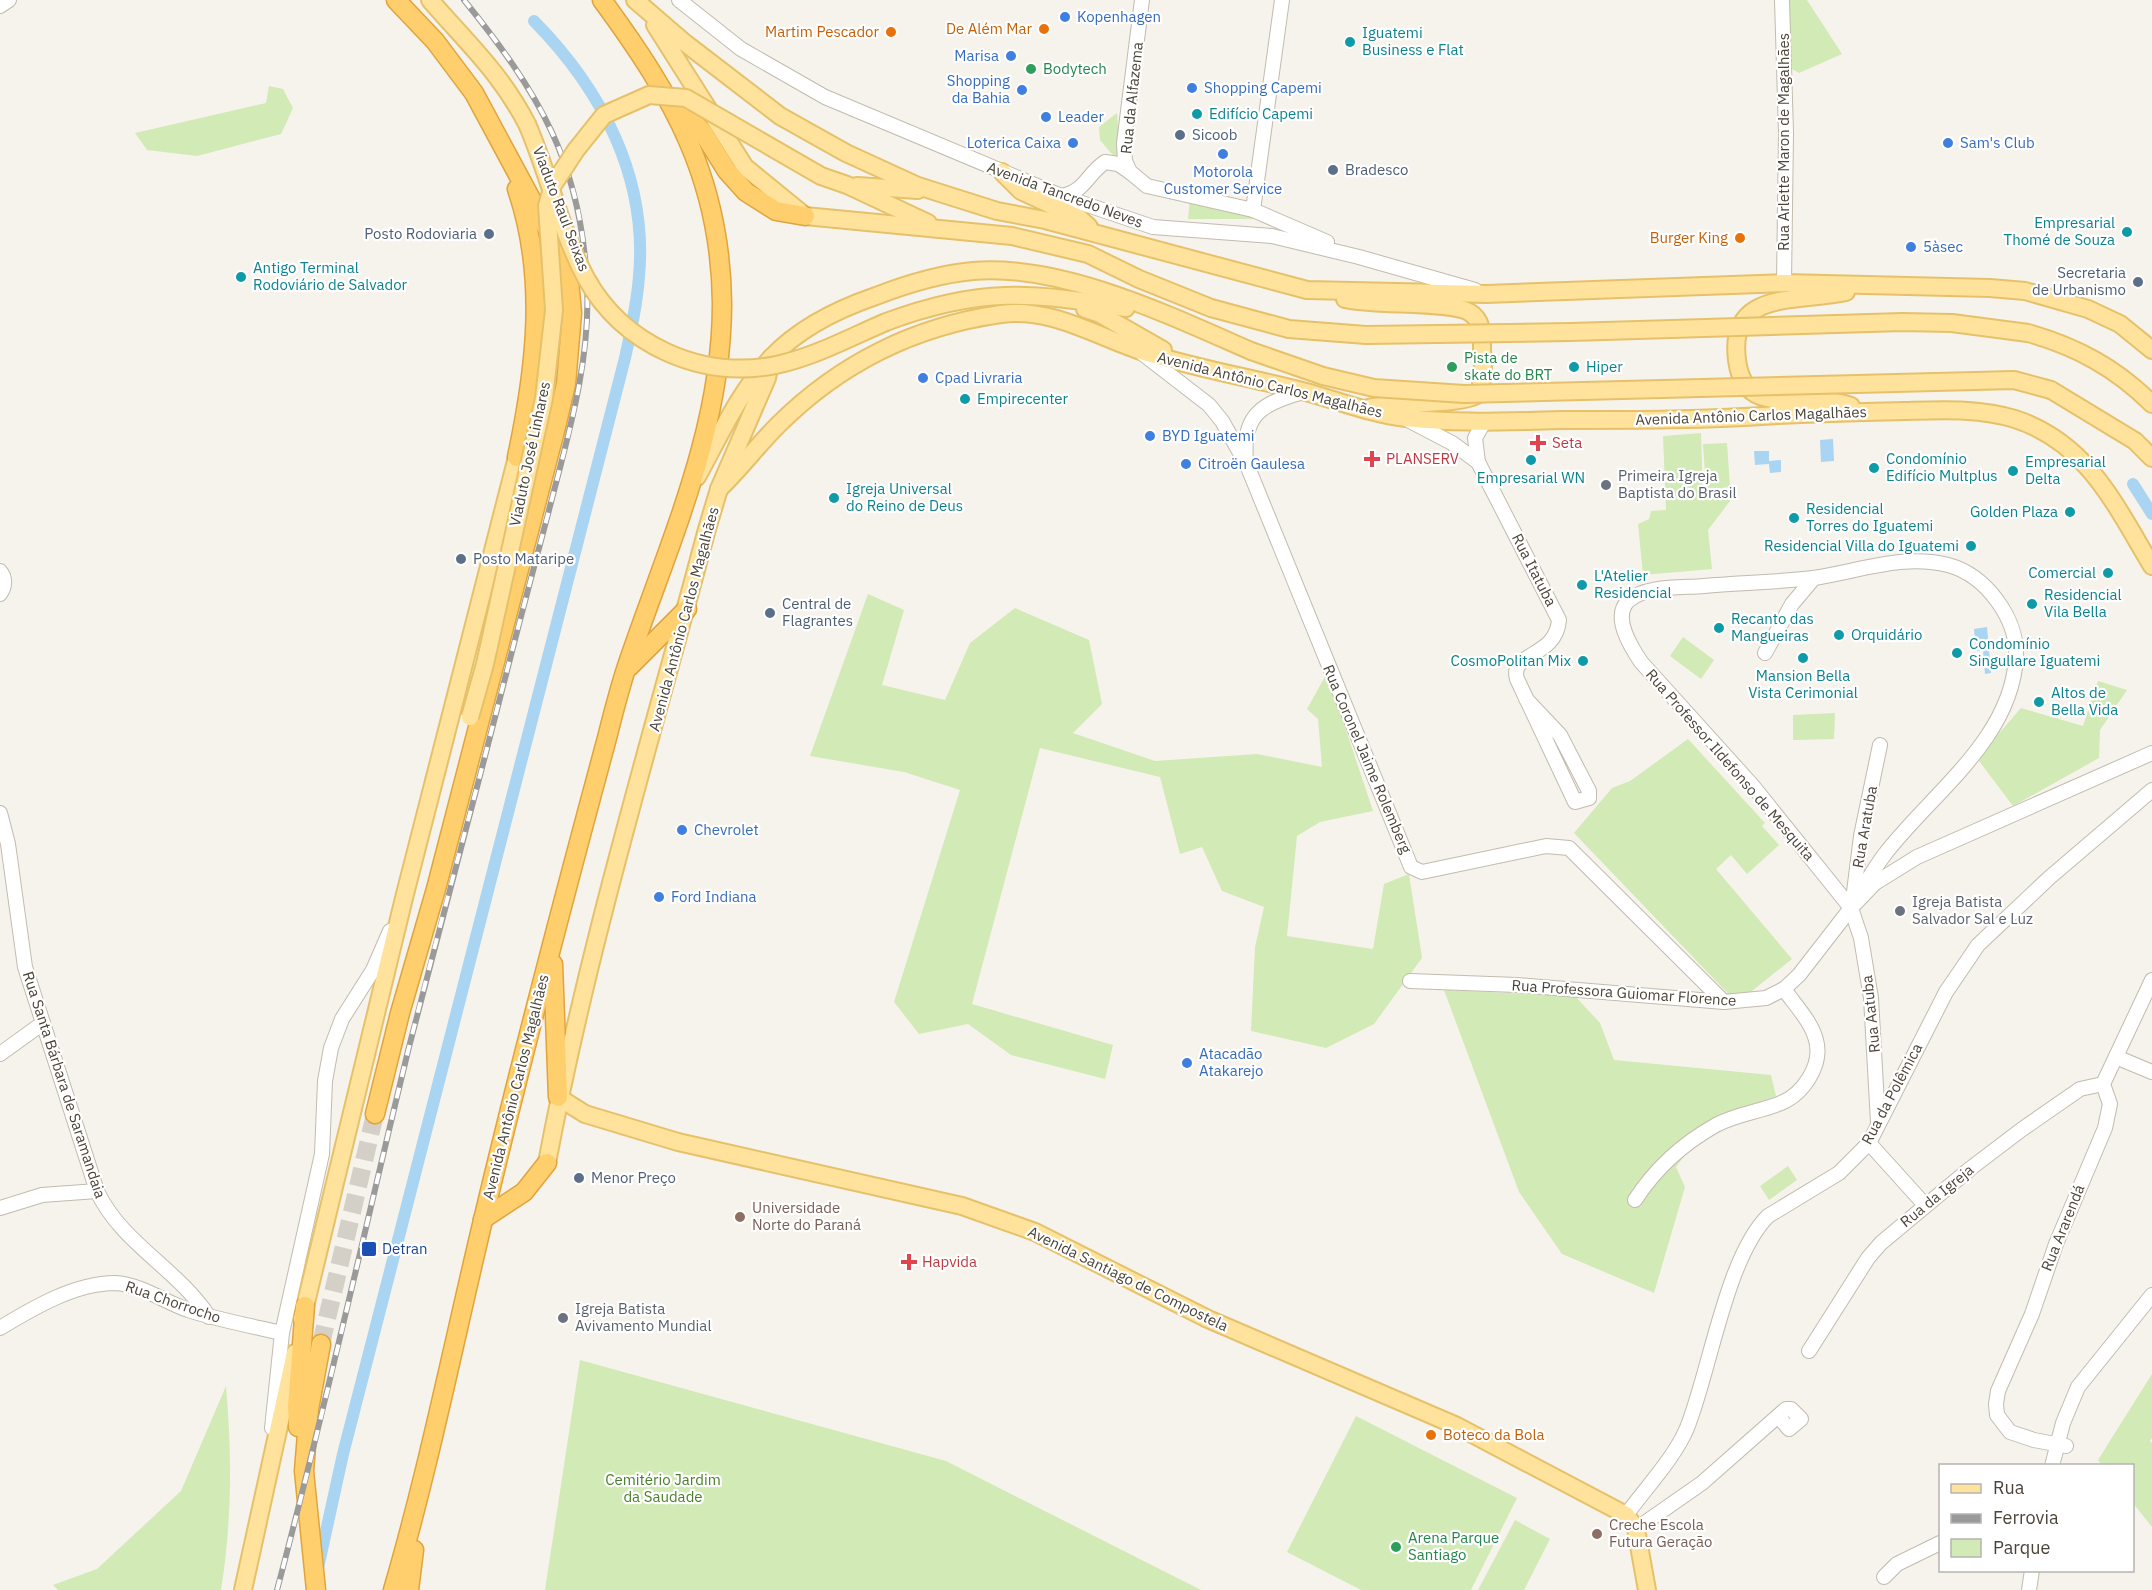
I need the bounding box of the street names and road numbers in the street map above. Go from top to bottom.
street label: Rua Arlette Maron de Magalhães [1774,33,1793,251]
street label: Rua da Alfazema [1116,41,1147,155]
street label: Viaduto Raul Seixas [529,144,594,274]
street label: Avenida Tancredo Neves [985,157,1146,232]
street label: Avenida Antônio Carlos Magalhães [1155,347,1385,422]
street label: Viaduto José Linhares [505,380,554,528]
street label: Avenida Antônio Carlos Magalhães [1635,402,1867,429]
street label: Avenida Antônio Carlos Magalhães [644,505,723,733]
street label: Rua Itatuba [1508,530,1561,609]
street label: Rua Coronel Jaime Rolemberg [1319,662,1416,856]
street label: Rua Professor Ildefonso de Mesquita [1642,665,1819,864]
street label: Rua Aratuba [1848,784,1881,870]
street label: Rua Santa Bárbara de Saramandaia [19,969,110,1201]
street label: Avenida Antônio Carlos Magalhães [478,972,553,1202]
street label: Rua Aatuba [1857,974,1884,1054]
street label: Rua Professora Guiomar Florence [1511,975,1737,1010]
street label: Rua da Polêmica [1857,1040,1926,1148]
street label: Rua da Igreja [1896,1160,1977,1231]
street label: Rua Ararendá [2037,1182,2089,1274]
street label: Avenida Santiago de Compostela [1025,1222,1231,1335]
street label: Rua Chorrocho [123,1276,223,1327]

